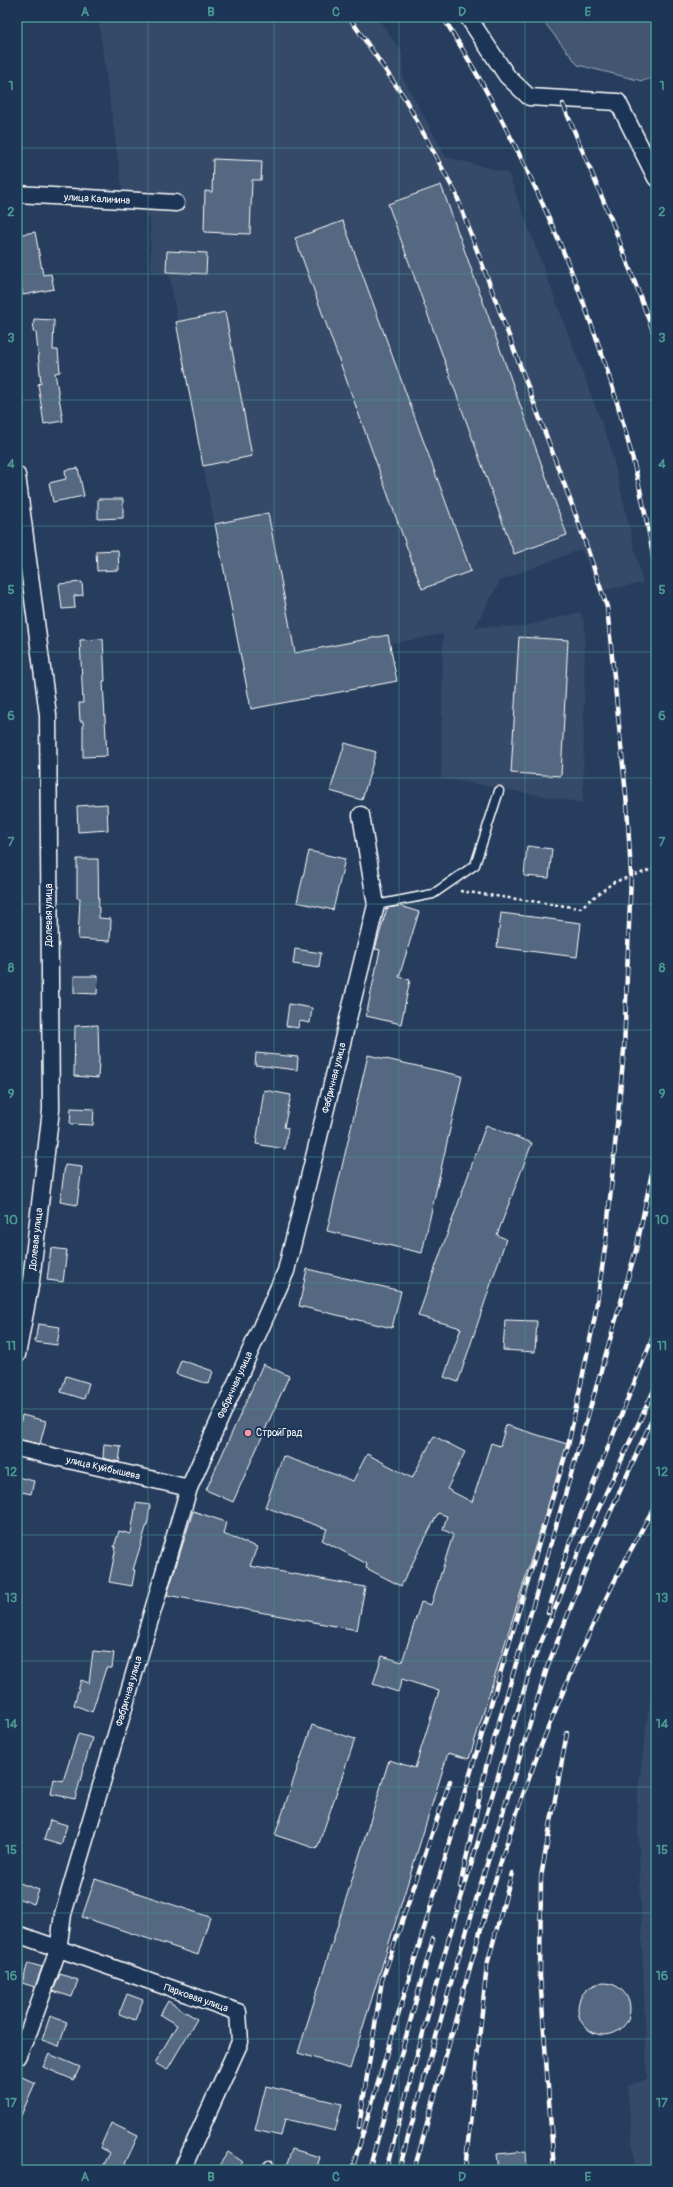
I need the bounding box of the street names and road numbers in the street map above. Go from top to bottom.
street label: улица Калинина [63,191,131,207]
street label: Долевая улица [43,883,55,947]
street label: Фабричная улица [319,1041,349,1115]
street label: Долевая улица [27,1207,45,1272]
street label: Фабричная улица [215,1349,255,1421]
street label: улица Куйбышева [64,1453,142,1482]
street label: Фабричная улица [113,1654,145,1727]
street label: Парковая улица [162,1981,230,2015]

